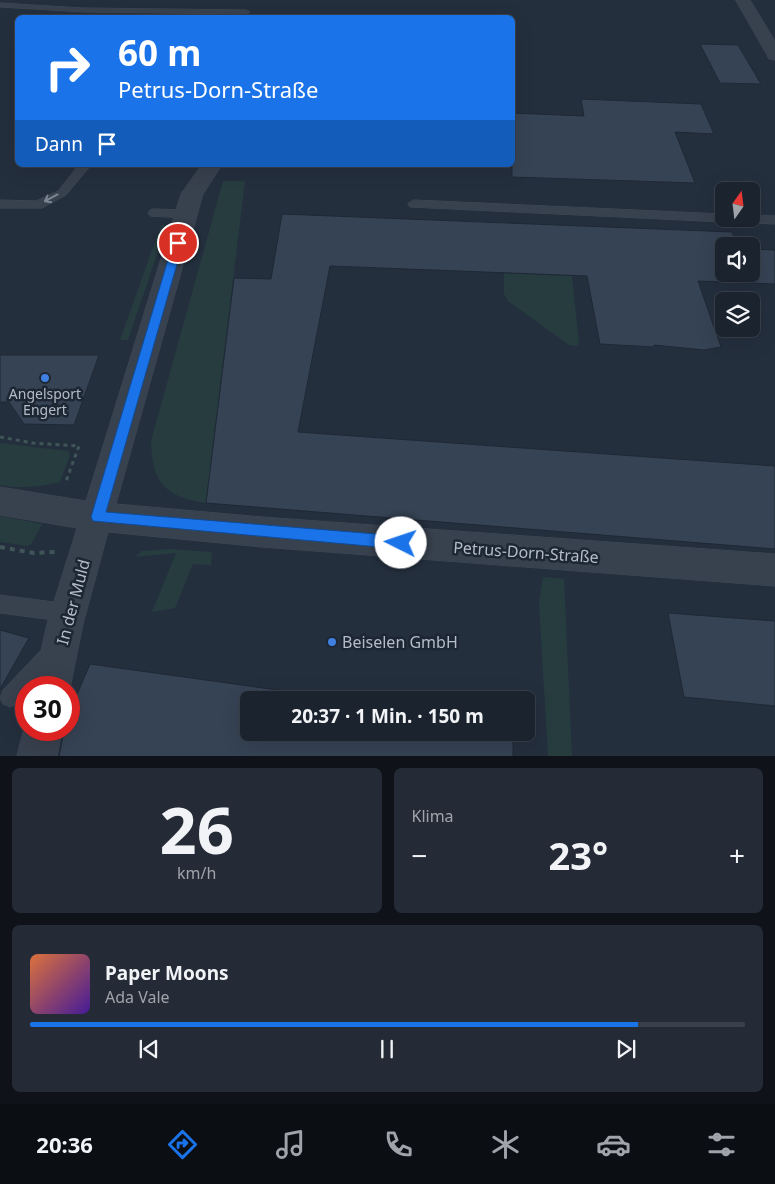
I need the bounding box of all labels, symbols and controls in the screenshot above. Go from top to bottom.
text: 60 m [118,29,201,76]
icon: right [35,35,100,100]
text: Petrus-Dorn-Straße [118,74,318,104]
icon: arrive [93,130,121,158]
text: Dann [35,131,83,157]
north arrow [715,182,760,228]
map controls [715,182,760,337]
one-way arrow [44,194,59,203]
pin [157,222,199,264]
icon: arrive [164,229,192,257]
button: sound [715,237,760,282]
button: layers [715,292,760,337]
marker: Angelsport Engert [39,372,51,384]
place label: Angelsport Engert [9,384,81,419]
position arrow [374,516,426,568]
street label: Petrus-Dorn-Straße [453,536,599,568]
street label: In der Muld [51,557,95,647]
place label: Beiselen GmbH [342,631,458,653]
marker: Beiselen GmbH [326,636,338,648]
speed limit sign: 30 [15,676,80,741]
text: 20:37 · 1 Min. · 150 m [291,703,484,729]
text: 26 [160,785,234,873]
text: Klima [412,805,454,827]
text: 23° [548,829,608,881]
text: − [412,836,428,874]
text: + [729,836,745,874]
text: km/h [177,862,216,884]
text: Paper Moons [105,960,229,986]
text: Ada Vale [105,986,170,1008]
icon: previous [135,1035,163,1063]
icon: pause [373,1035,401,1063]
icon: next [612,1035,640,1063]
icon: directions [165,1127,200,1162]
icon: music [273,1127,308,1162]
icon: phone [381,1127,416,1162]
icon: climate [488,1127,523,1162]
icon: car [596,1127,631,1162]
icon: filters [704,1127,739,1162]
text: 20:36 [36,1129,93,1159]

